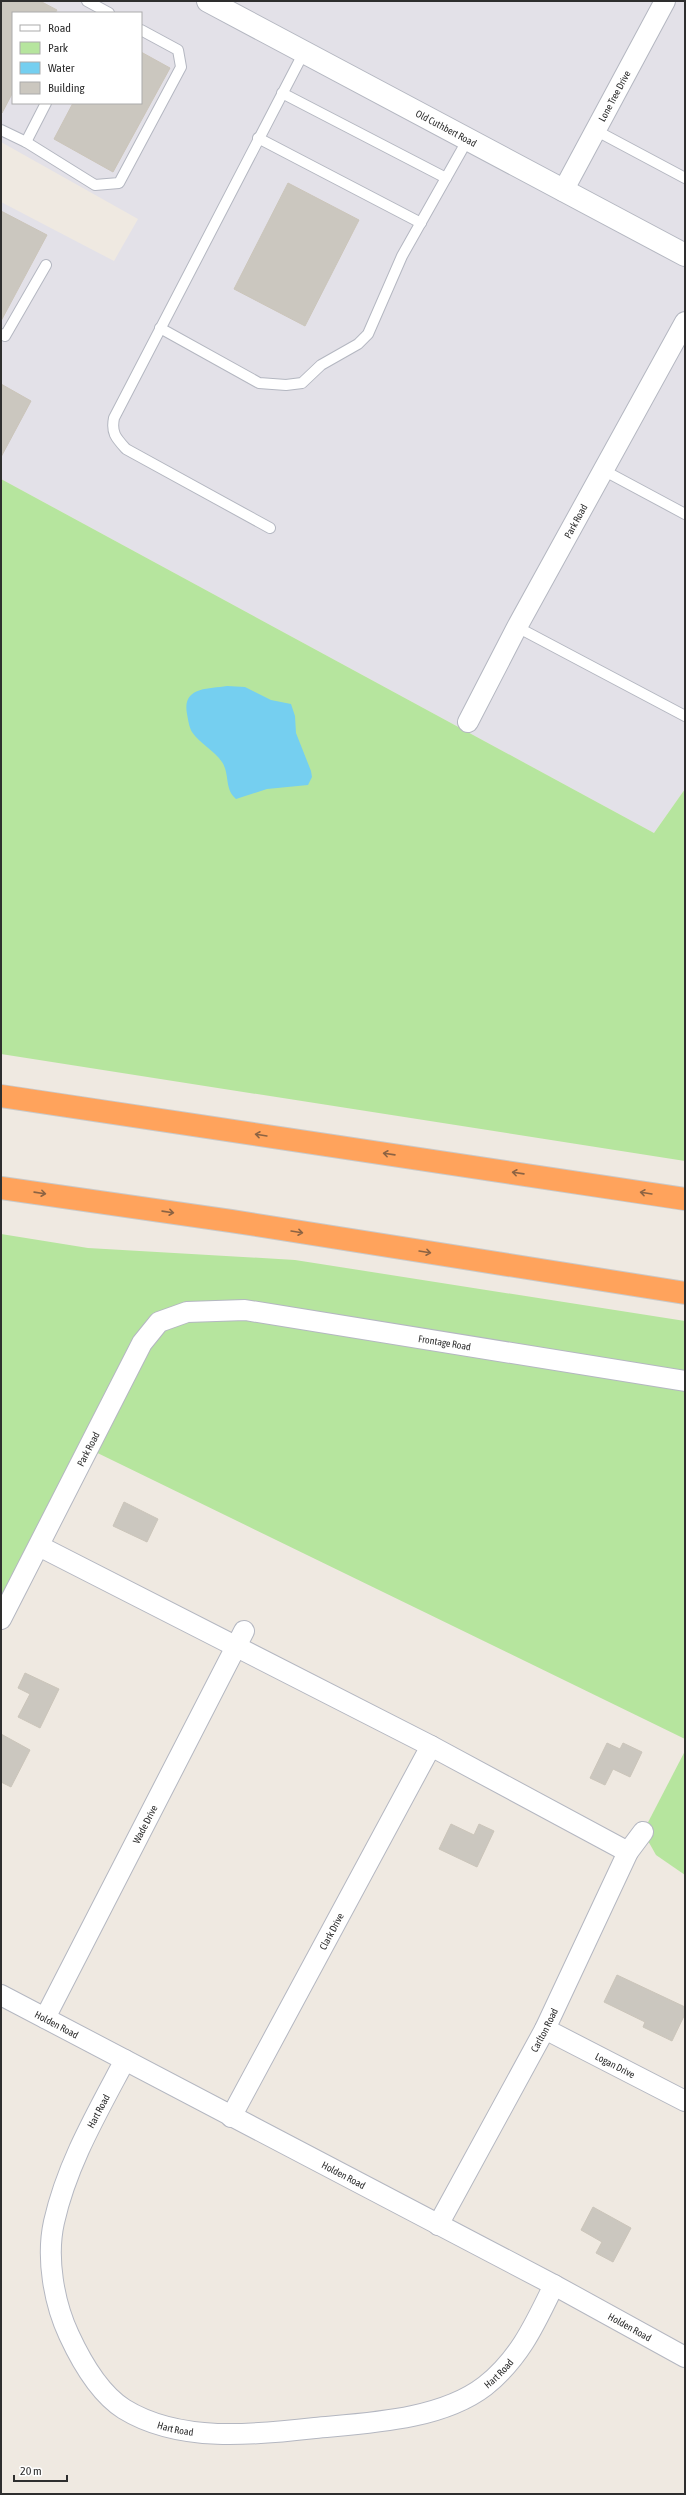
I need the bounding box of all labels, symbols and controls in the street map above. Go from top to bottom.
legend [12,12,142,104]
text: Road [48,21,71,35]
text: Park [48,41,69,55]
text: Water [48,61,75,75]
street label: Lone Tree Drive [596,68,633,123]
text: Building [48,81,86,95]
street label: Old Cuthbert Road [414,108,479,149]
street label: Park Road [562,502,590,540]
one-way arrow [255,1131,268,1139]
one-way arrow [383,1150,396,1158]
one-way arrow [512,1169,525,1177]
one-way arrow [33,1189,46,1197]
one-way arrow [640,1189,653,1197]
one-way arrow [161,1208,174,1216]
one-way arrow [290,1228,303,1236]
one-way arrow [418,1248,431,1256]
street label: Frontage Road [418,1333,472,1352]
street label: Park Road [75,1430,102,1468]
street label: Wade Drive [131,1803,160,1845]
street label: Clark Drive [317,1911,346,1952]
street label: Carlton Road [529,2006,560,2054]
street label: Holden Road [33,2009,80,2041]
street label: Logan Drive [593,2051,637,2081]
street label: Hart Road [85,2092,112,2130]
street label: Holden Road [320,2159,367,2191]
street label: Holden Road [606,2311,653,2344]
street label: Hart Road [482,2357,516,2391]
street label: Hart Road [156,2419,194,2438]
scale bar [14,2457,67,2483]
text: 20 m [20,2464,42,2478]

